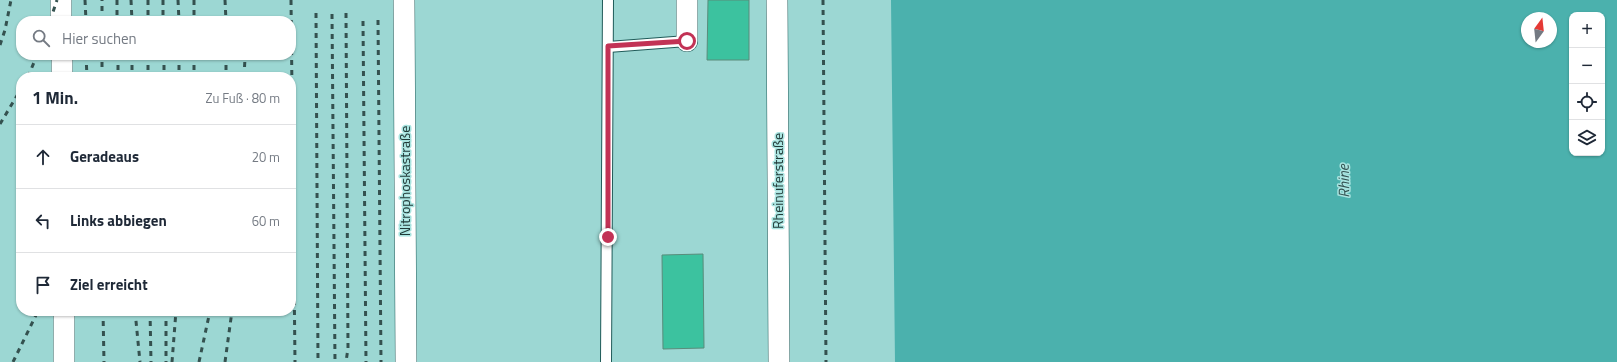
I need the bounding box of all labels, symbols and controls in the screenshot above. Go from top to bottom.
north arrow [1521,12,1557,48]
map controls [1569,12,1605,156]
button: + [1569,12,1605,48]
search box [16,16,296,60]
icon: search [30,27,52,49]
text: Hier suchen [62,27,137,50]
route start [678,32,696,50]
button: − [1569,48,1605,84]
button: locate [1569,84,1605,120]
text: 1 Min. [32,85,78,111]
text: Zu Fuß · 80 m [206,88,280,108]
button: layers [1569,120,1605,156]
street label: Nitrophoskastraße [394,126,415,236]
street label: Rheinuferstraße [767,133,788,229]
text: Geradeaus [70,145,139,168]
icon: ahead [32,146,54,168]
text: 20 m [252,147,280,167]
water label: Rhine [1332,163,1355,198]
text: Links abbiegen [70,209,167,232]
icon: left [32,210,54,232]
text: 60 m [252,211,280,231]
route end [599,228,617,246]
text: Ziel erreicht [70,273,148,296]
icon: arrive [32,274,54,296]

